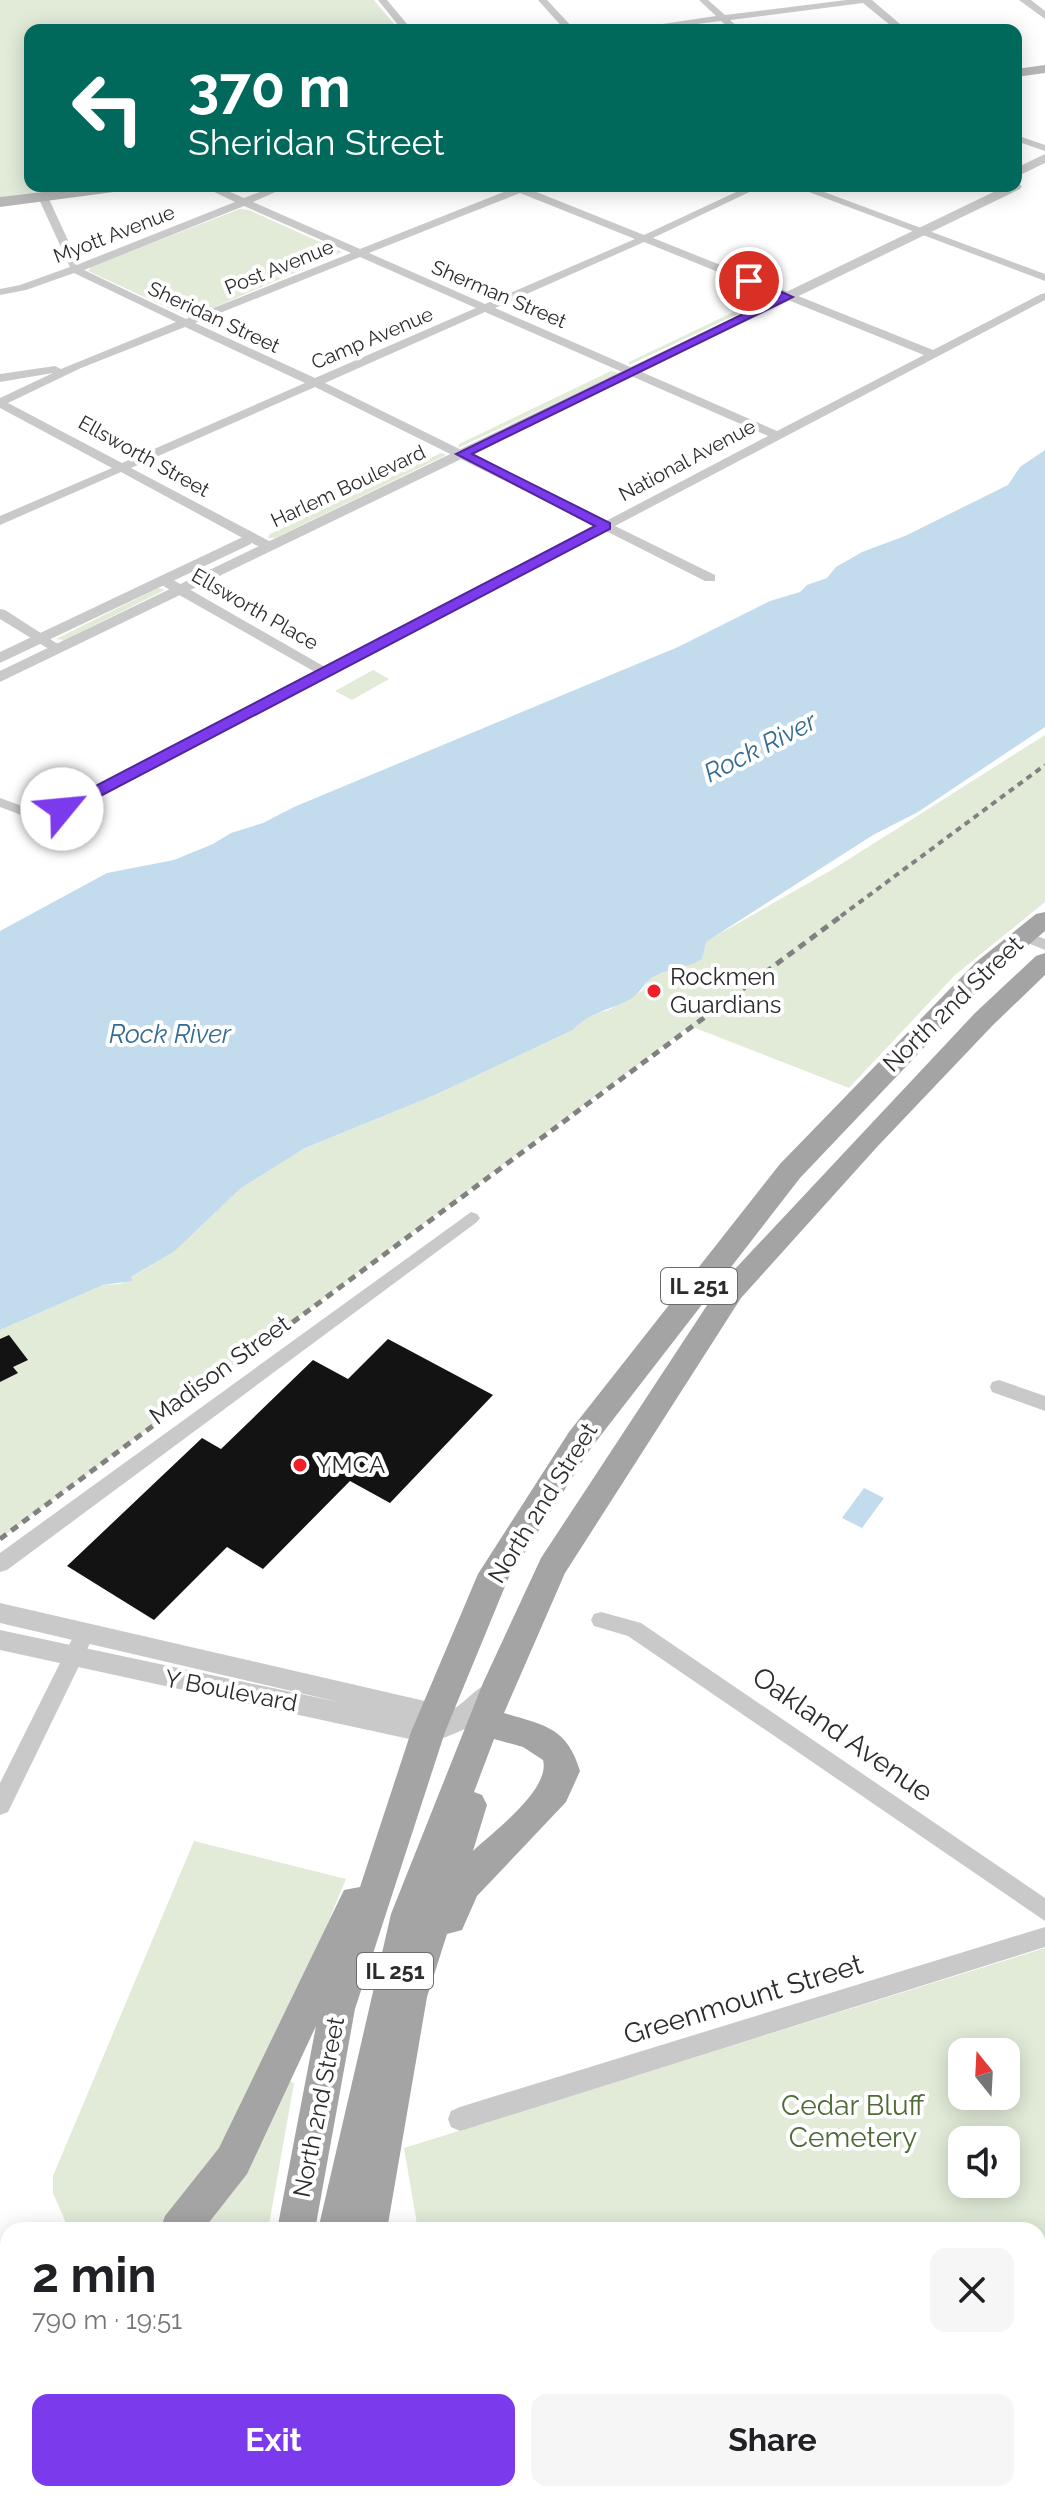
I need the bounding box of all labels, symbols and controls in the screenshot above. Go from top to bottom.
text: 370 m [188,54,351,120]
icon: left [56,56,160,160]
text: Sheridan Street [188,121,444,163]
street label: Myott Avenue [50,200,178,268]
street label: Post Avenue [221,234,337,300]
pin [715,247,783,315]
street label: Sherman Street [428,255,570,333]
icon: arrive [727,259,771,303]
street label: Sheridan Street [144,276,284,358]
street label: Camp Avenue [307,301,437,374]
street label: Ellsworth Street [74,410,214,502]
street label: National Avenue [615,414,760,506]
street label: Harlem Boulevard [267,440,429,532]
street label: Ellsworth Place [187,563,323,655]
water label: Rock River [699,705,822,788]
position arrow [20,767,104,851]
street label: North 2nd Street [877,930,1029,1078]
place label: Rockmen Guardians [670,962,781,1019]
marker: Rockmen Guardians [645,982,663,1000]
water label: Rock River [109,1019,232,1049]
road number: IL 251 [661,1268,737,1304]
street label: Madison Street [144,1309,296,1430]
street label: North 2nd Street [482,1417,603,1588]
place label: YMCA [316,1450,385,1479]
marker: YMCA [291,1456,309,1474]
street label: Oakland Avenue [746,1660,939,1809]
street label: Y Boulevard [162,1663,300,1718]
street label: Greenmount Street [620,1947,867,2052]
road number: IL 251 [357,1953,433,1989]
street label: North 2nd Street [287,2014,350,2200]
north arrow [948,2038,1020,2110]
map controls [948,2038,1020,2198]
park label: Cedar Bluff Cemetery [781,2089,926,2154]
button: sound [948,2126,1020,2198]
text: 2 min [32,2247,157,2303]
button: close [930,2248,1014,2332]
text: 790 m · 19:51 [32,2305,182,2335]
button: Exit [32,2394,515,2486]
button: Share [531,2394,1014,2486]

